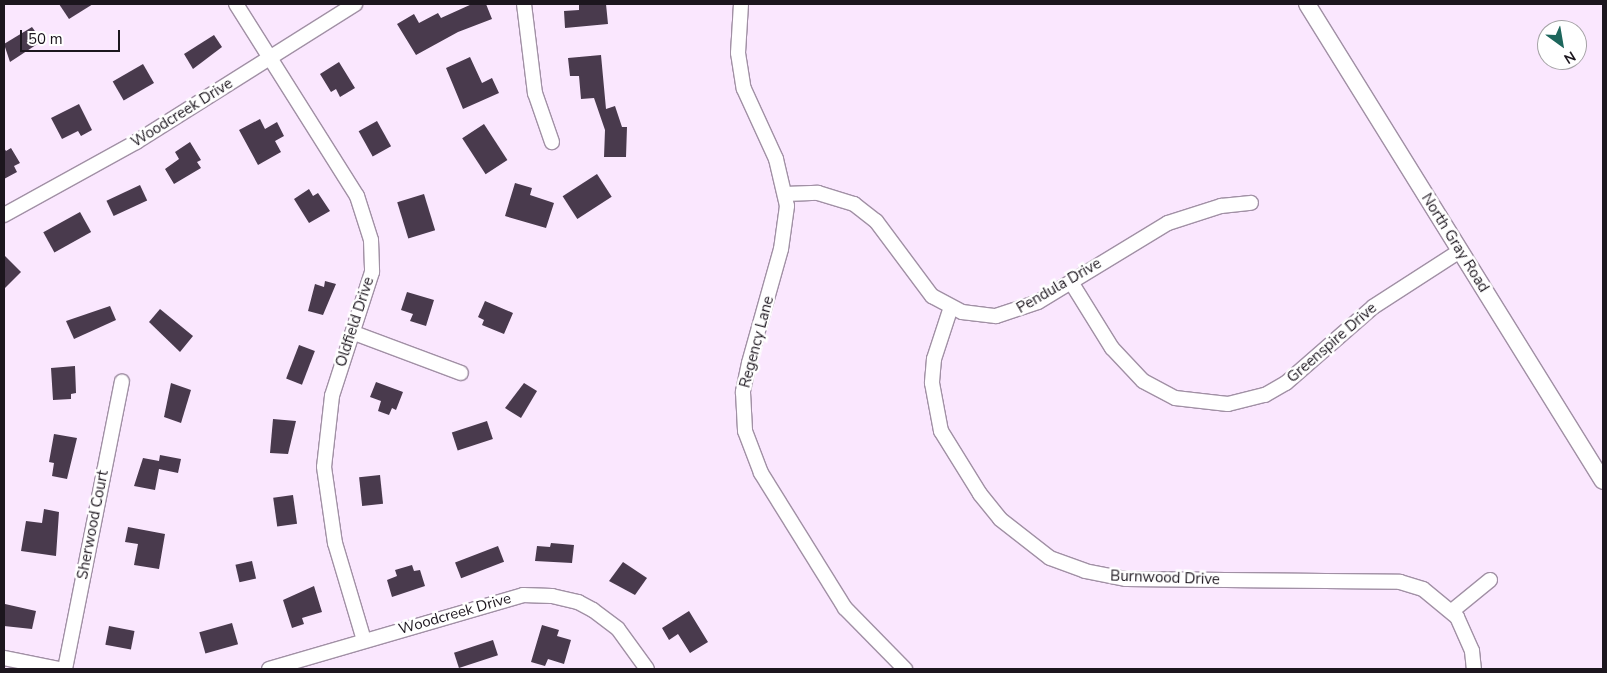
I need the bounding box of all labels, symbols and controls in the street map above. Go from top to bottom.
scale bar [22,20,122,52]
north arrow [1537,20,1587,70]
text: 50 m [28,29,63,49]
text: N [1560,46,1579,68]
street label: Woodcreek Drive [128,75,236,151]
street label: North Gray Road [1417,190,1493,296]
street label: Pendula Drive [1014,255,1104,317]
street label: Oldfield Drive [332,275,378,369]
street label: Regency Lane [736,294,778,390]
street label: Greenspire Drive [1284,299,1380,387]
street label: Sherwood Court [74,469,112,581]
street label: Burnwood Drive [1110,567,1220,589]
street label: Woodcreek Drive [397,589,513,639]

